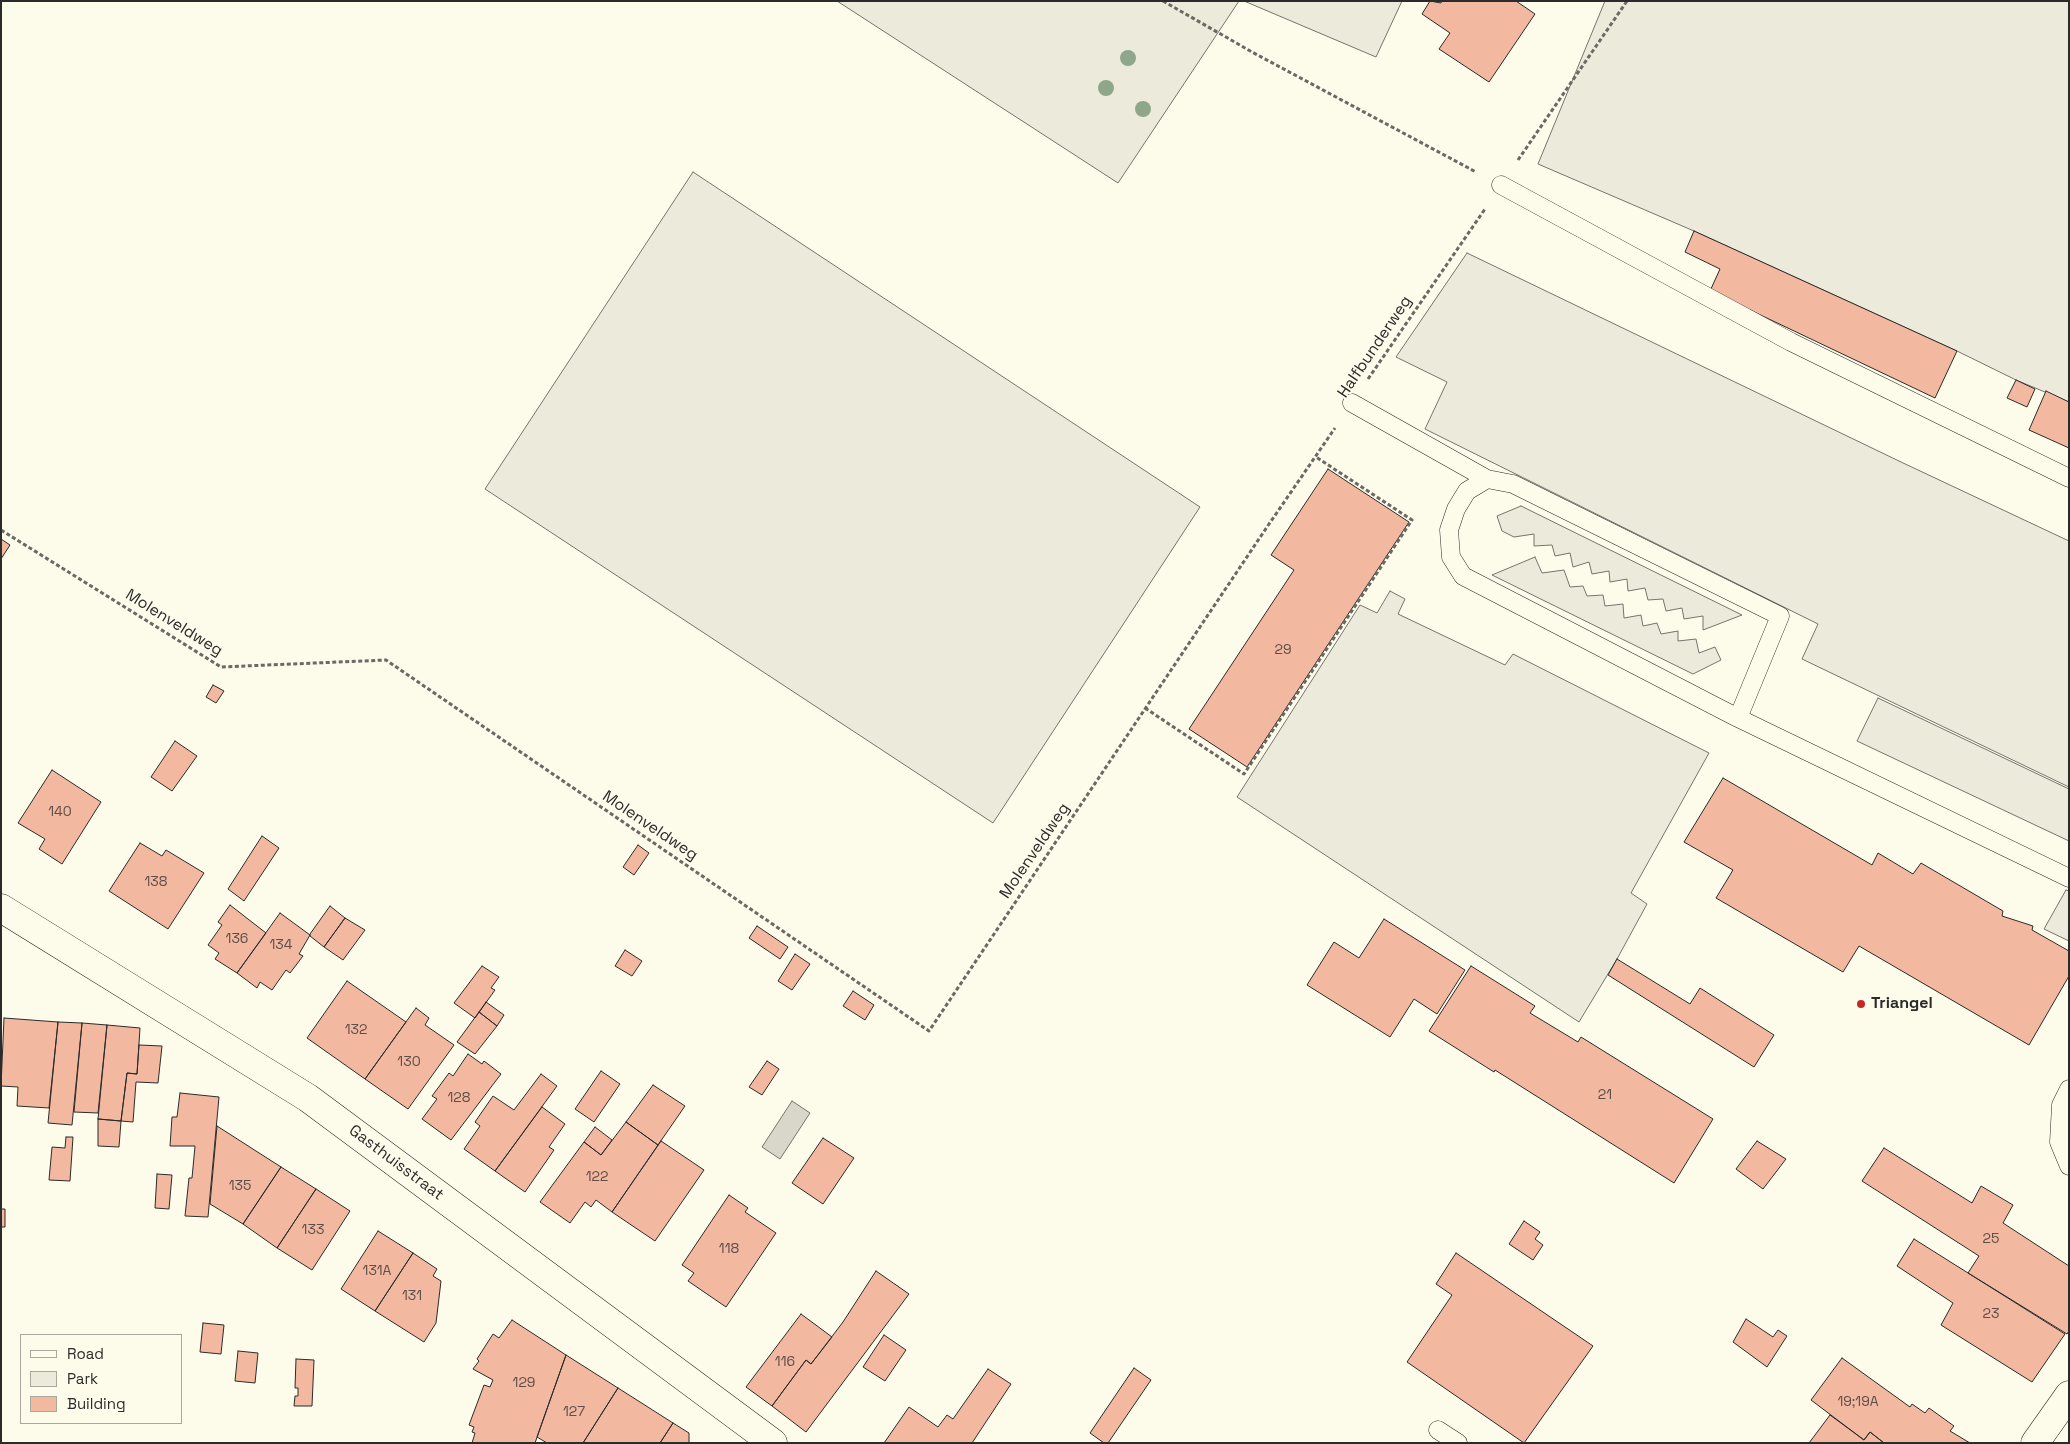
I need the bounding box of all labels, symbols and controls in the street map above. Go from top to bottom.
street label: Halfbunderweg [1334,292,1416,402]
street label: Molenveldweg [122,585,226,661]
house number: 29 [1275,642,1291,658]
street label: Molenveldweg [599,787,701,865]
street label: Molenveldweg [996,800,1074,902]
house number: 140 [48,804,72,820]
house number: 138 [144,874,168,890]
house number: 136 [226,931,248,947]
house number: 134 [269,937,293,953]
place label: Triangel [1871,994,1933,1014]
marker: Triangel [1855,998,1867,1010]
house number: 132 [345,1022,367,1038]
house number: 130 [397,1054,421,1070]
house number: 21 [1598,1087,1612,1103]
house number: 128 [447,1090,471,1106]
street label: Gasthuisstraat [345,1121,447,1205]
house number: 122 [586,1169,608,1185]
house number: 135 [229,1178,251,1194]
house number: 133 [302,1222,324,1238]
house number: 25 [1983,1231,1999,1247]
house number: 118 [719,1241,739,1257]
house number: 131A [363,1263,391,1279]
house number: 131 [402,1288,422,1304]
house number: 23 [1983,1306,1999,1322]
legend [20,1334,182,1424]
text: Road [67,1344,104,1363]
house number: 116 [775,1354,795,1370]
text: Park [67,1369,98,1388]
house number: 129 [513,1375,535,1391]
text: Building [67,1394,126,1413]
house number: 19;19A [1837,1394,1879,1410]
house number: 127 [563,1404,585,1420]

